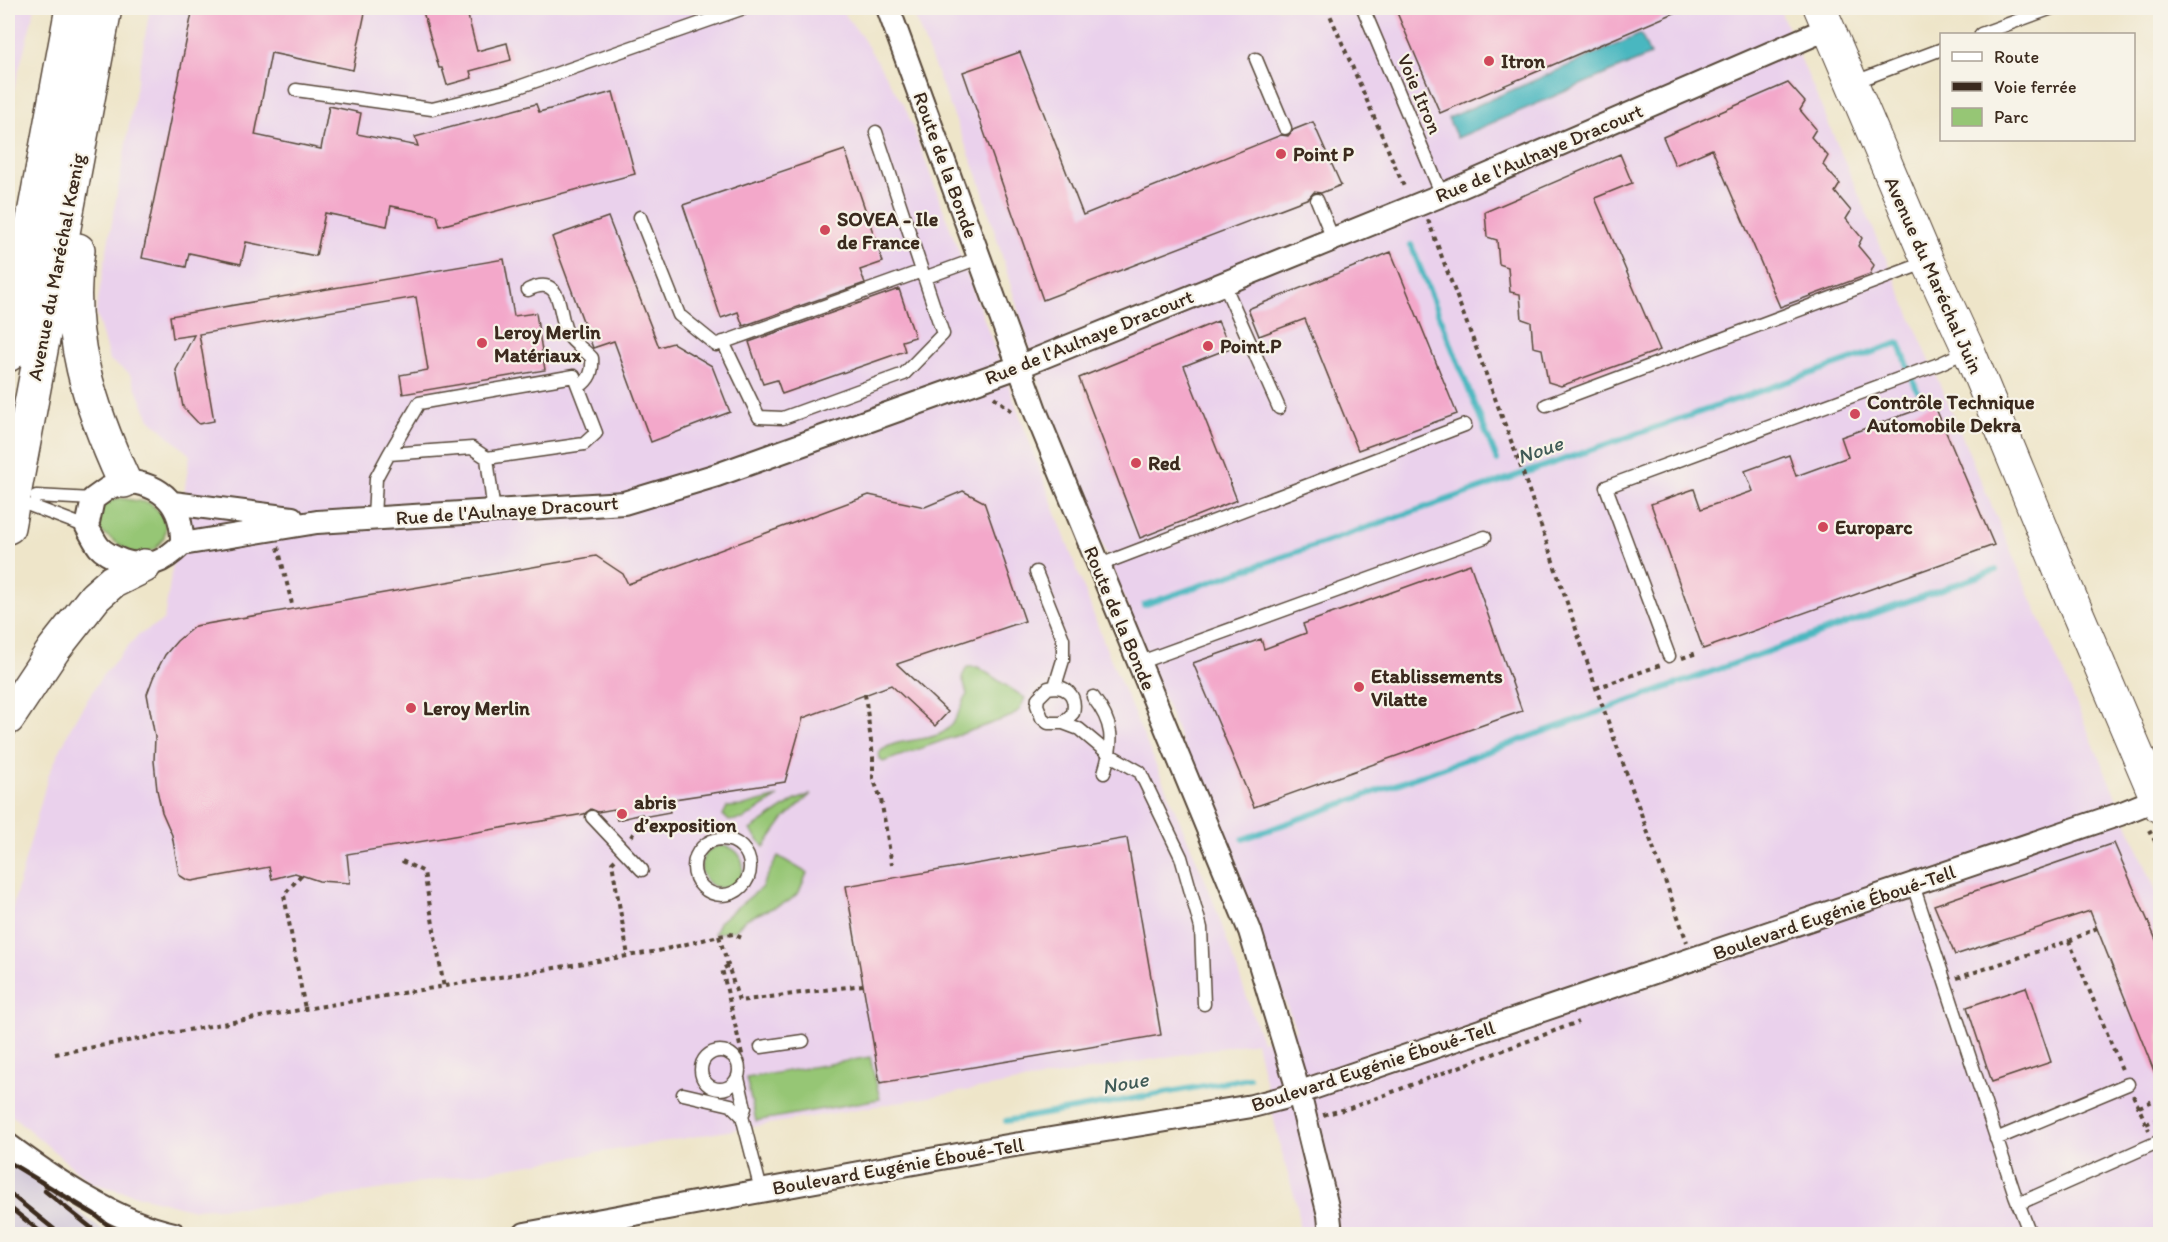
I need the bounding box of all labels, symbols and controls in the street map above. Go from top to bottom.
legend [1940,33,2135,141]
text: Route [1994,46,2039,68]
place label: Itron [1501,49,1546,73]
street label: Voie Itron [1392,50,1448,138]
marker: Itron [1482,54,1496,68]
text: Voie ferrée [1994,76,2076,98]
street label: Route de la Bonde [908,88,984,242]
street label: Rue de l'Aulnaye Dracourt [1432,98,1646,208]
text: Parc [1994,106,2028,128]
place label: Point P [1293,142,1354,166]
marker: Point P [1274,147,1288,161]
street label: Avenue du Maréchal Kœnig [22,151,90,383]
street label: Avenue du Maréchal Juin [1880,173,1988,378]
place label: SOVEA - Ile de France [837,207,939,254]
marker: SOVEA - Ile de France [818,223,832,237]
street label: Rue de l'Aulnaye Dracourt [981,284,1197,390]
place label: Leroy Merlin Matériaux [494,320,601,367]
place label: Point.P [1220,334,1282,358]
marker: Leroy Merlin Matériaux [475,336,489,350]
marker: Point.P [1201,339,1215,353]
place label: Contrôle Technique Automobile Dekra [1866,390,2035,437]
marker: Contrôle Technique Automobile Dekra [1848,407,1862,421]
water label: Noue [1514,430,1567,469]
place label: Red [1148,451,1182,475]
marker: Red [1129,456,1143,470]
street label: Rue de l'Aulnaye Dracourt [395,490,619,530]
place label: Europarc [1835,515,1913,540]
marker: Europarc [1816,520,1830,534]
street label: Route de la Bonde [1079,542,1161,694]
place label: Etablissements Vilatte [1371,664,1503,711]
marker: Etablissements Vilatte [1352,680,1366,694]
place label: Leroy Merlin [423,696,530,721]
marker: Leroy Merlin [404,701,418,715]
place label: abris d’exposition [634,790,737,838]
marker: abris d’exposition [615,807,629,821]
street label: Boulevard Eugénie Éboué-Tell [1710,859,1959,965]
street label: Boulevard Eugénie Éboué-Tell [1248,1015,1498,1117]
water label: Noue [1100,1066,1151,1099]
street label: Boulevard Eugénie Éboué-Tell [770,1132,1026,1200]

